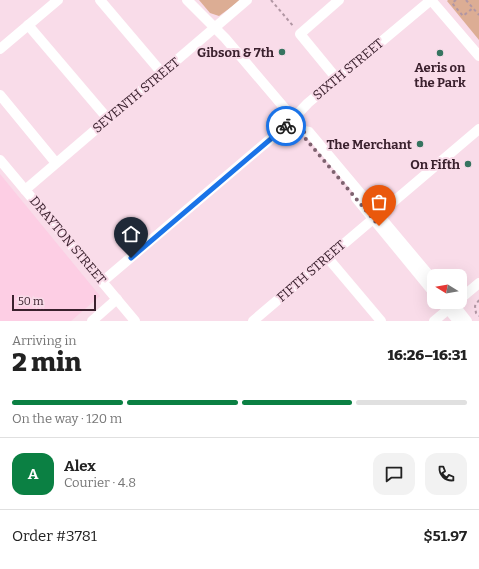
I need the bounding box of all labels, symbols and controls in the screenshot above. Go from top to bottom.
street label: SIXTH STREET [310,35,386,103]
place label: Gibson & 7th [197,45,275,60]
marker: Gibson & 7th [277,47,287,57]
marker: Aeris on the Park [435,48,445,58]
street label: SEVENTH STREET [90,54,183,136]
place label: Aeris on the Park [414,60,466,90]
courier [266,106,306,146]
icon: bike [275,115,297,137]
place label: The Merchant [327,137,412,152]
marker: The Merchant [415,139,425,149]
place label: On Fifth [410,157,461,172]
marker: On Fifth [463,159,473,169]
pin [362,185,396,226]
icon: bag [368,191,390,213]
street label: DRAYTON STREET [27,193,109,287]
pin [114,217,148,258]
icon: home [120,223,142,245]
street label: FIFTH STREET [274,237,349,305]
north arrow [427,269,467,309]
map controls [427,269,467,309]
scale bar [12,293,96,312]
text: 50 m [18,295,44,308]
text: Arriving in [12,333,77,348]
text: 16:26–16:31 [387,346,467,364]
text: 2 min [12,347,82,378]
text: On the way · 120 m [12,411,122,426]
button: chat [373,453,415,495]
button: phone [425,453,467,495]
text: Alex [64,457,96,475]
text: A [28,465,38,483]
text: Courier · 4.8 [64,475,136,490]
text: Order #3781 [12,527,97,545]
text: $51.97 [423,527,467,545]

